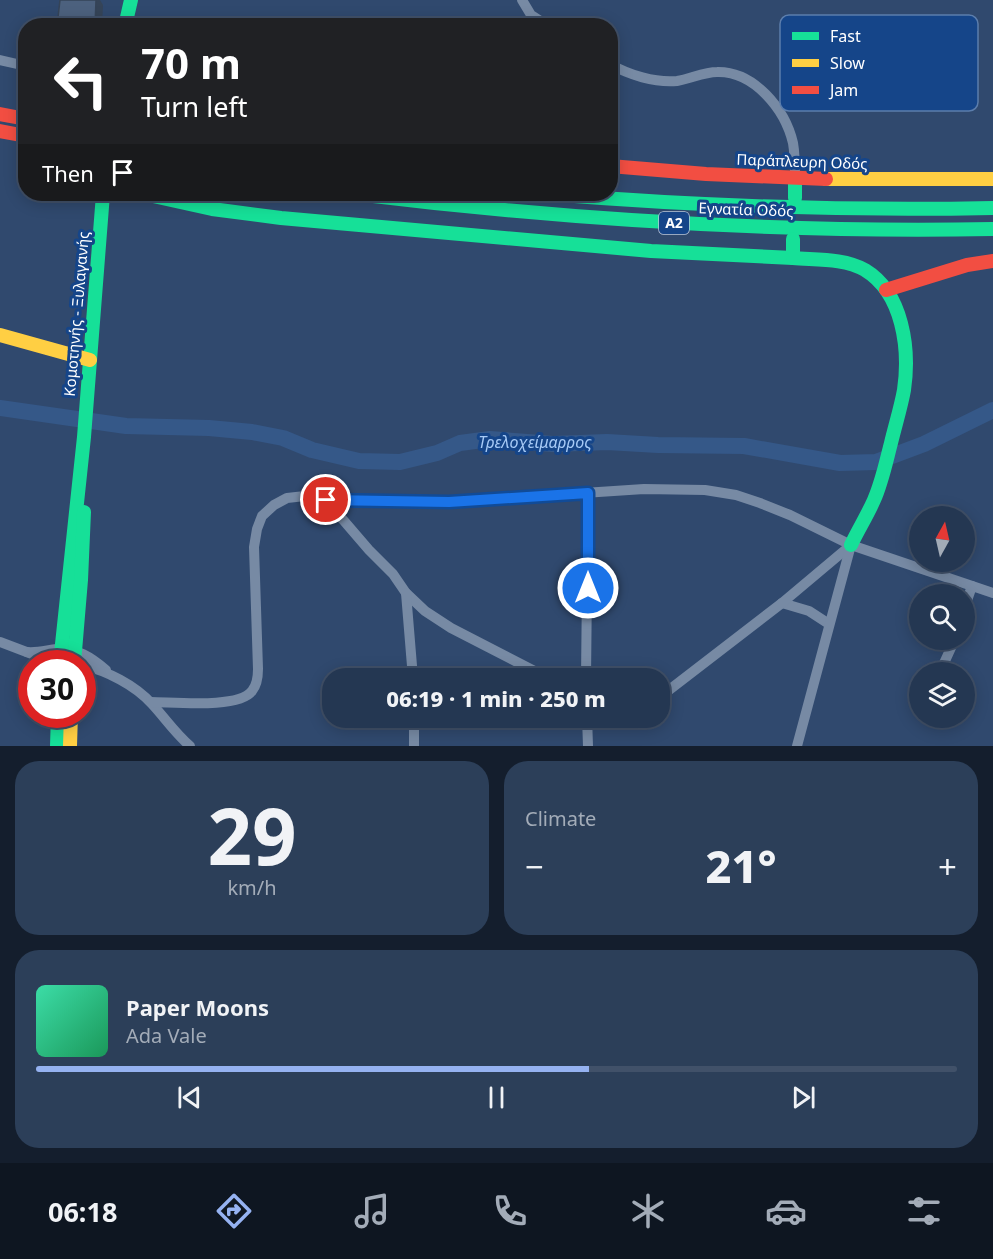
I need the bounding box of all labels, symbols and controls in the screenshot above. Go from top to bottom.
legend [780,15,978,111]
text: Fast [830,25,861,47]
text: 70 m [141,34,241,91]
icon: left [42,42,120,120]
text: Slow [830,52,865,74]
text: Jam [828,79,858,101]
text: Turn left [141,88,247,125]
street label: Παράπλευρη Οδός [736,149,868,173]
icon: arrive [106,156,139,189]
text: Then [42,158,94,188]
street label: Εγνατία Οδός [698,197,794,221]
road number: Α2 [659,212,689,234]
street label: Κομοτηνής - Ξυλαγανής [59,231,93,397]
water label: Τρελοχείμαρρος [478,431,592,453]
pin [300,474,351,525]
icon: arrive [309,483,342,516]
north arrow [909,506,975,572]
map controls [909,506,975,728]
position arrow [556,556,620,620]
button: search [909,584,975,650]
speed limit sign: 30 [18,650,96,728]
button: layers [909,662,975,728]
text: 06:19 · 1 min · 250 m [386,683,606,713]
text: 29 [207,782,297,888]
text: Climate [525,805,596,832]
text: 21° [705,835,777,896]
text: − [525,844,544,889]
text: + [938,844,957,889]
text: km/h [227,874,277,901]
text: Paper Moons [126,992,269,1022]
text: Ada Vale [126,1022,207,1049]
icon: previous [173,1081,206,1114]
icon: pause [480,1081,513,1114]
icon: next [787,1081,820,1114]
icon: directions [213,1190,255,1232]
icon: music [351,1190,393,1232]
icon: phone [489,1190,531,1232]
icon: climate [627,1190,669,1232]
icon: car [765,1190,807,1232]
icon: filters [903,1190,945,1232]
text: 06:18 [48,1193,117,1230]

